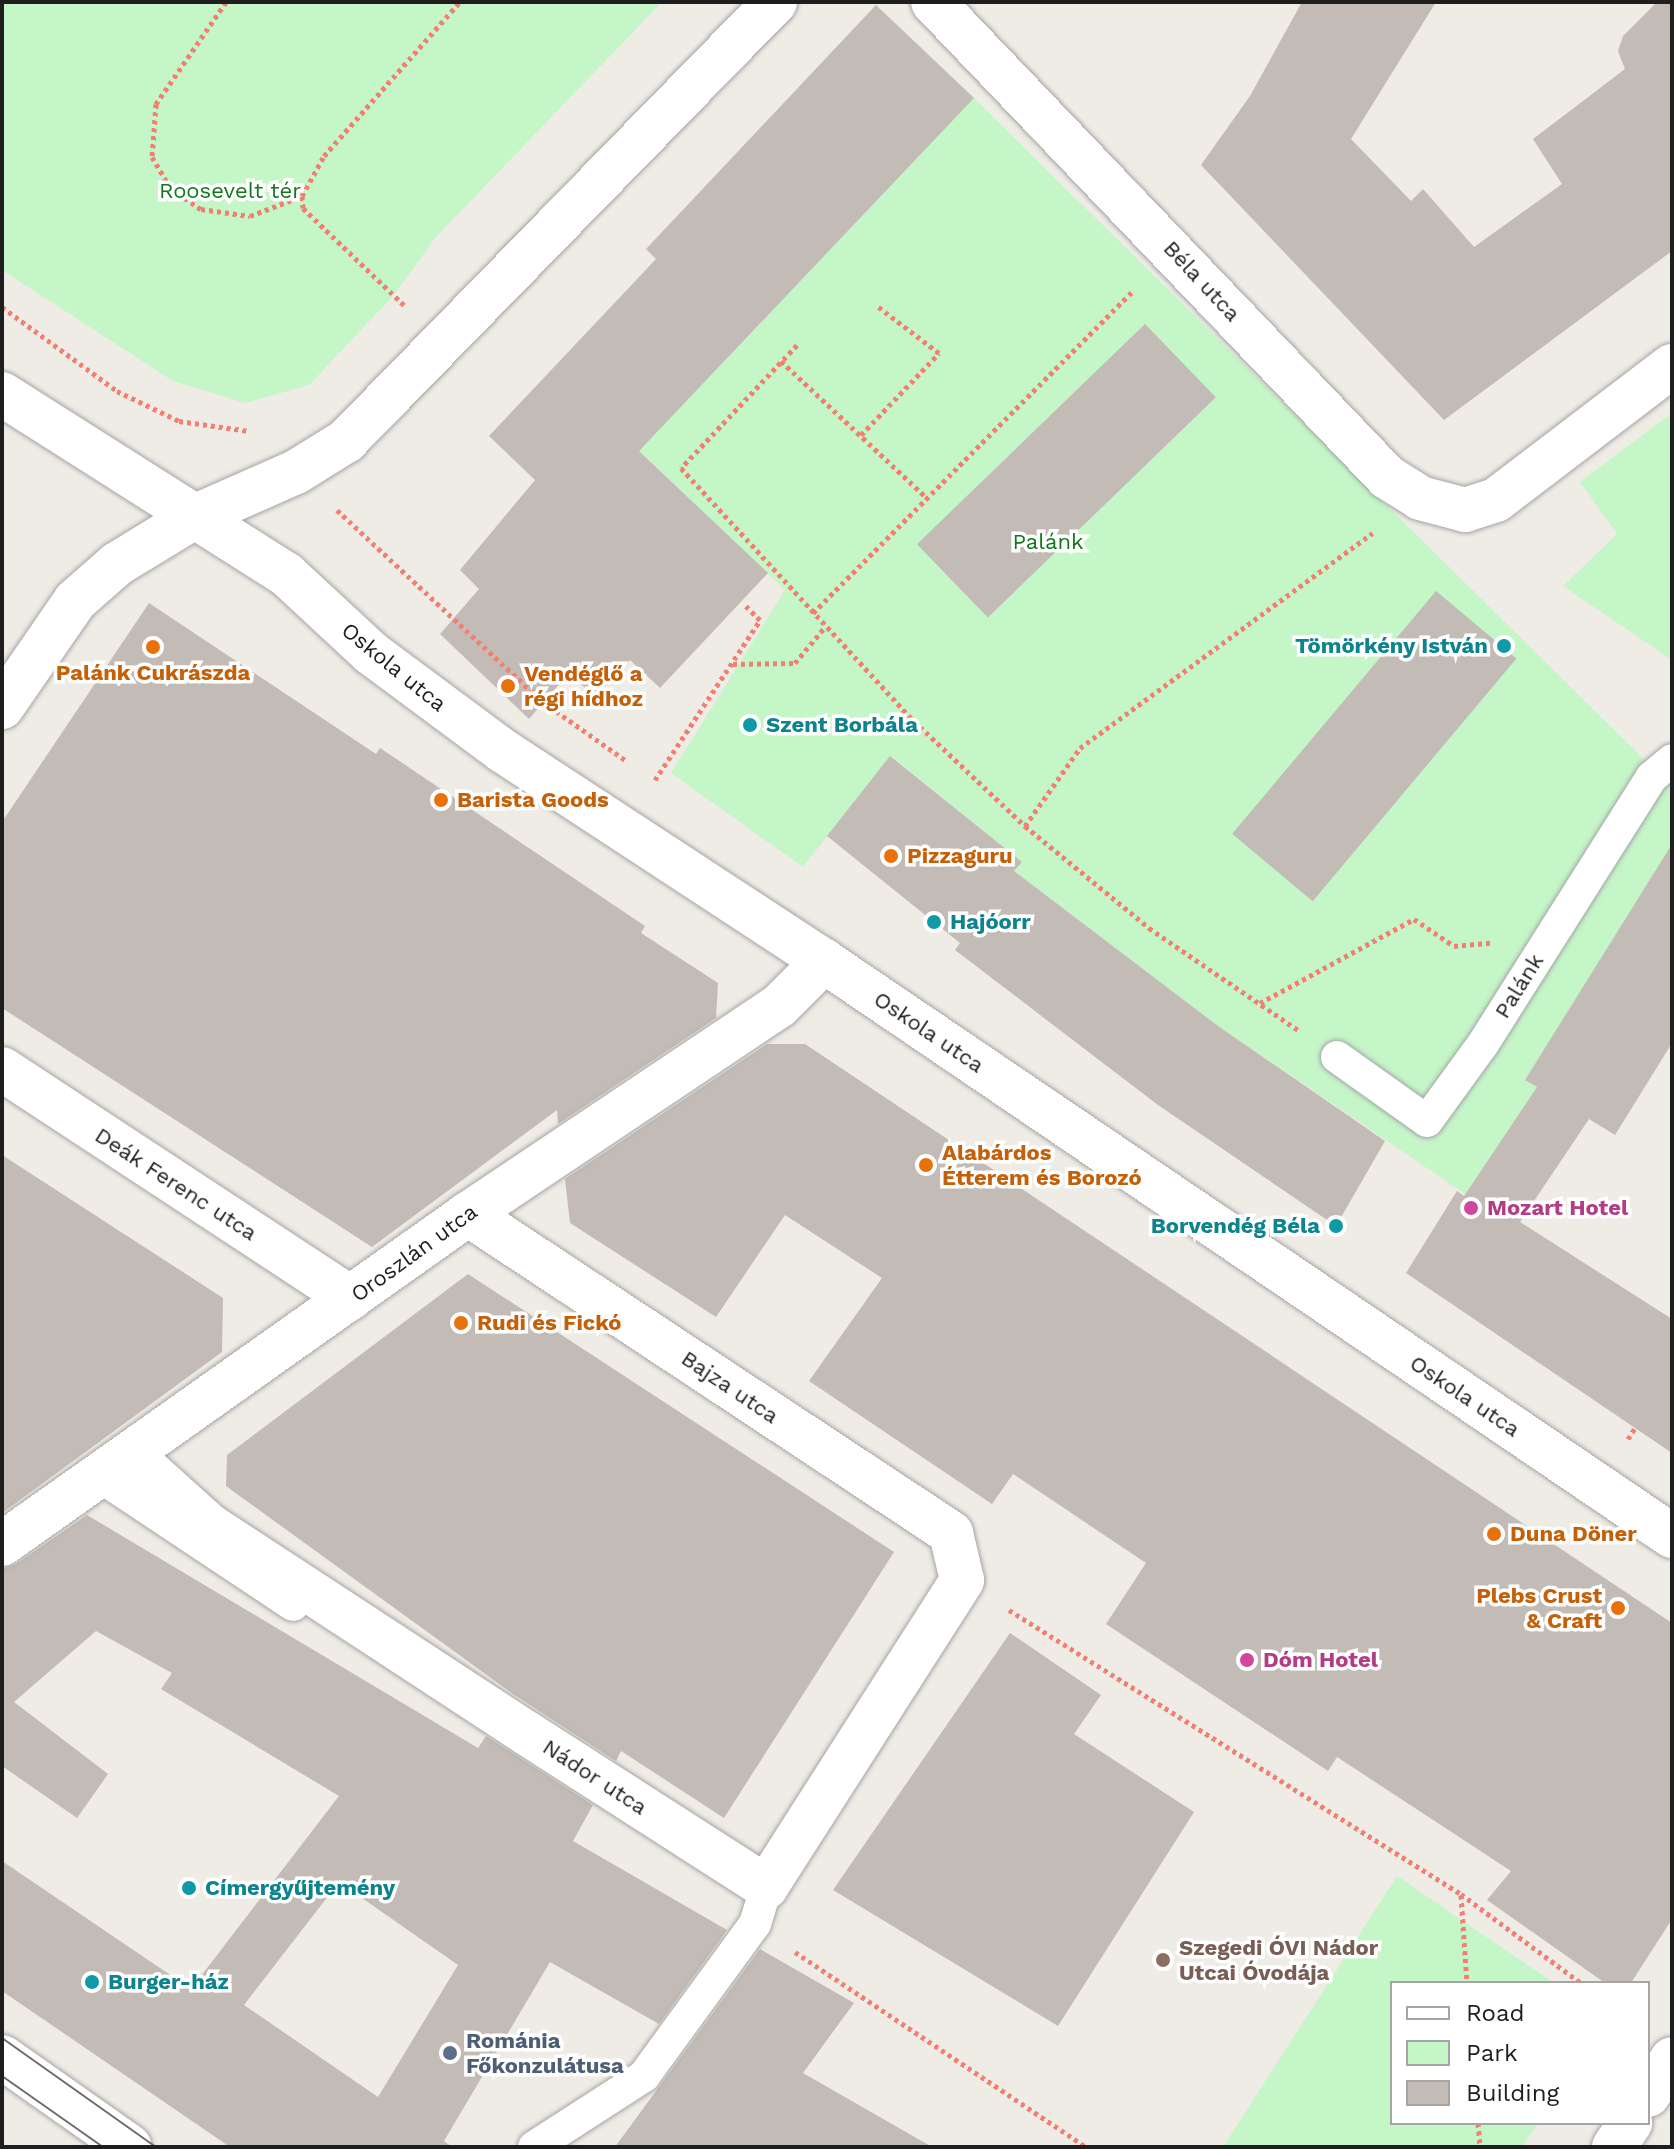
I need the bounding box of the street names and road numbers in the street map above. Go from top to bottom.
street label: Béla utca [1158,235,1246,327]
street label: Oskola utca [336,617,452,717]
street label: Palánk [1489,949,1549,1023]
street label: Oskola utca [869,985,989,1079]
street label: Deák Ferenc utca [90,1122,262,1246]
street label: Oroszlán utca [346,1198,482,1308]
street label: Bajza utca [676,1345,784,1429]
street label: Oskola utca [1405,1349,1525,1443]
street label: Nádor utca [538,1733,652,1821]

